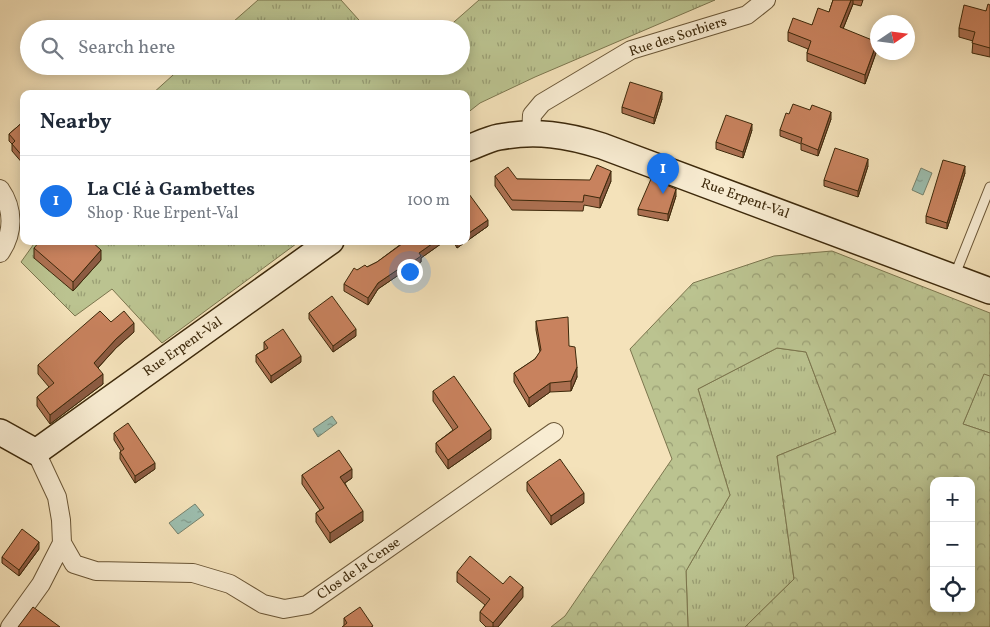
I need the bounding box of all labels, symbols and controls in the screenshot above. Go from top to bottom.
street label: Rue des Sorbiers [627,12,729,62]
north arrow [870,15,915,60]
search box [20,20,470,75]
icon: search [38,34,66,62]
text: Search here [78,35,175,61]
text: Nearby [40,108,111,137]
pin: 1 [647,153,679,194]
street label: Rue Erpent-Val [698,174,792,224]
text: La Clé à Gambettes [87,177,255,203]
text: 1 [53,190,59,212]
text: 100 m [407,190,450,212]
text: Shop · Rue Erpent-Val [87,203,239,225]
your location [397,259,423,285]
street label: Rue Erpent-Val [140,313,226,381]
map controls [930,477,975,612]
button: + [930,477,975,522]
button: − [930,522,975,567]
street label: Clos de la Cense [314,533,405,605]
button: locate [930,567,975,612]

